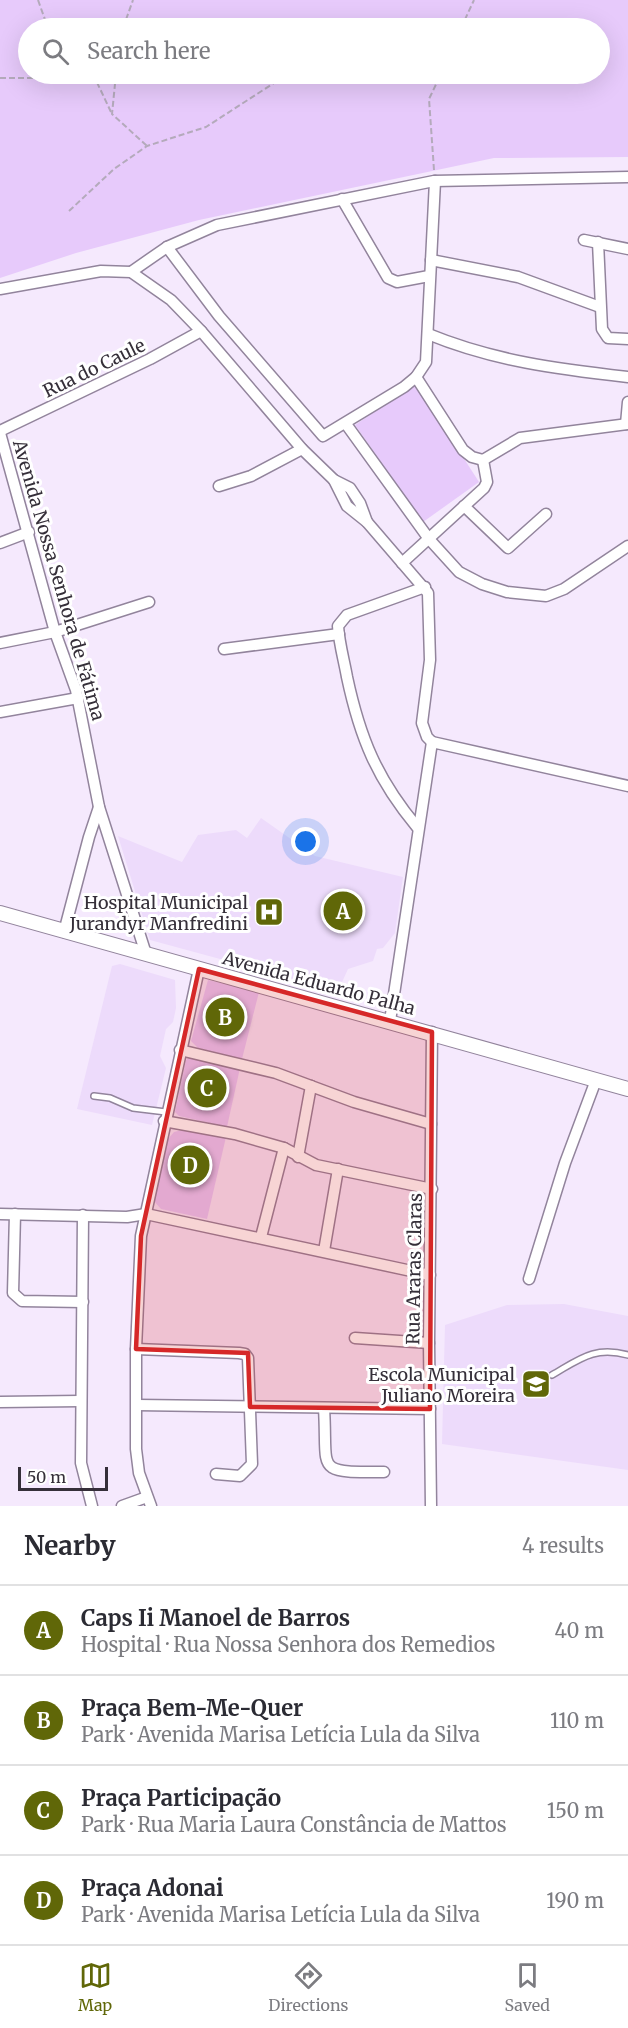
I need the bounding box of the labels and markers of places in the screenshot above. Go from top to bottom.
pin: A [324,888,362,934]
place label: Hospital Municipal Jurandyr Manfredini [69,891,248,935]
hospital icon: Hospital Municipal Jurandyr Manfredini [253,896,285,928]
pin: B [206,994,244,1040]
pin: C [188,1066,226,1110]
pin: D [170,1142,210,1188]
place label: Escola Municipal Juliano Moreira [368,1363,515,1407]
school or university icon: Escola Municipal Juliano Moreira [520,1368,552,1400]

